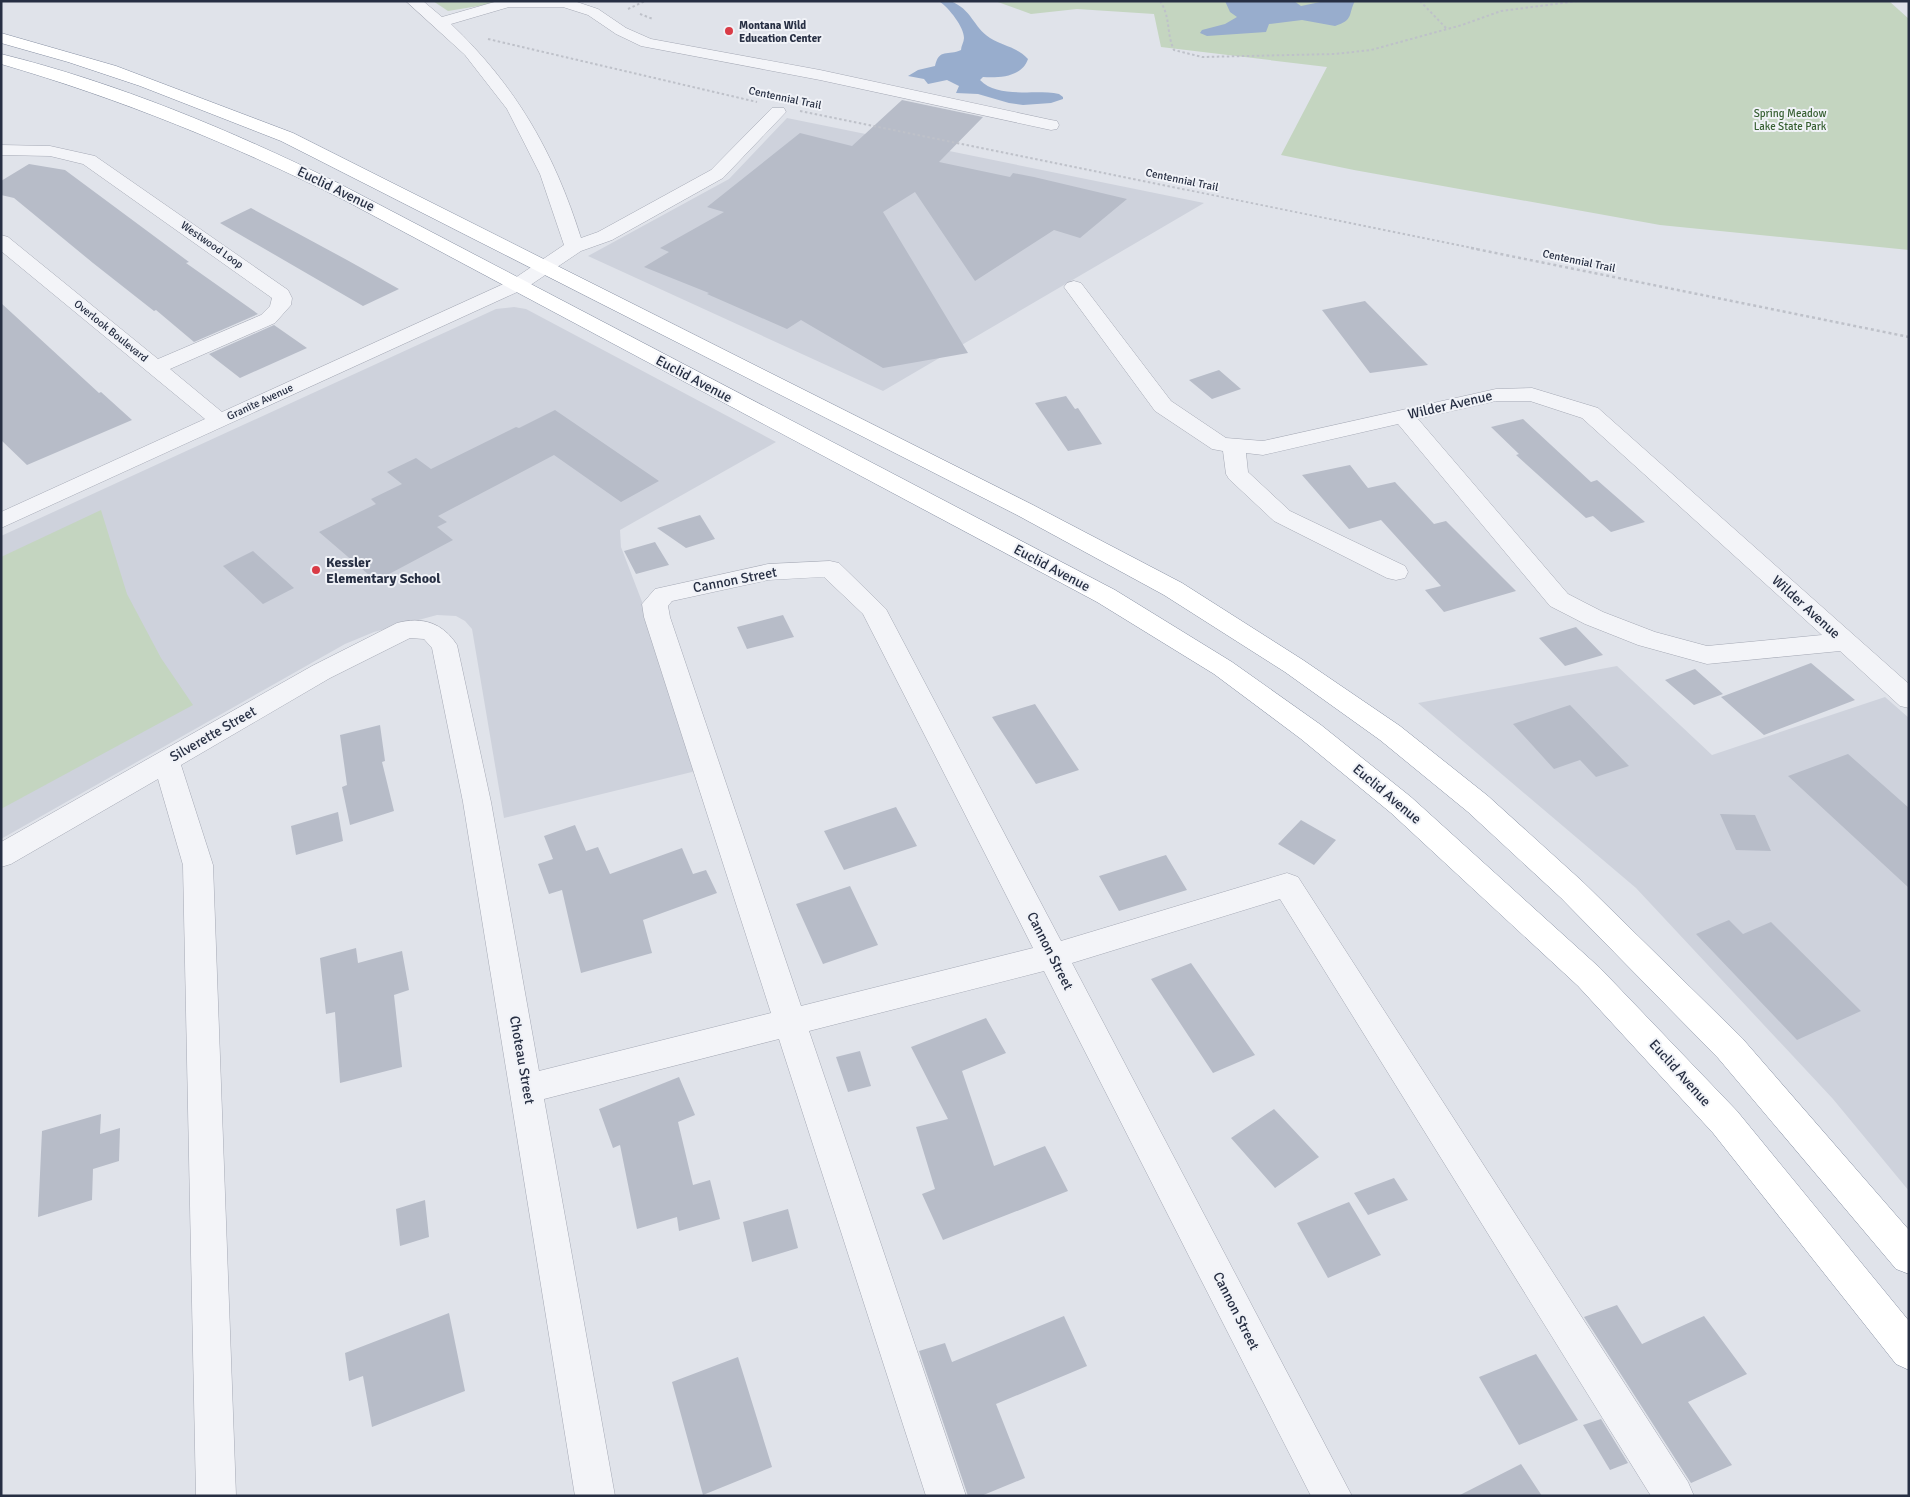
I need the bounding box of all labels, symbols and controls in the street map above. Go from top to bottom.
place label: Montana Wild Education Center [739,19,822,45]
marker: Montana Wild Education Center [723,25,735,37]
street label: Centennial Trail [747,84,823,112]
park label: Spring Meadow Lake State Park [1754,107,1827,133]
street label: Euclid Avenue [294,163,378,215]
street label: Centennial Trail [1144,166,1220,194]
street label: Westwood Loop [178,219,246,271]
street label: Centennial Trail [1541,247,1617,275]
street label: Overlook Boulevard [71,297,151,365]
street label: Euclid Avenue [653,352,735,406]
street label: Granite Avenue [225,381,295,423]
street label: Wilder Avenue [1406,387,1494,423]
street label: Euclid Avenue [1011,541,1093,595]
place label: Kessler Elementary School [326,554,441,587]
marker: Kessler Elementary School [310,564,322,576]
street label: Cannon Street [692,564,779,596]
street label: Wilder Avenue [1768,572,1844,642]
street label: Silverette Street [167,702,259,766]
street label: Euclid Avenue [1349,760,1425,828]
street label: Cannon Street [1023,909,1077,993]
street label: Choteau Street [506,1015,538,1106]
street label: Euclid Avenue [1646,1036,1714,1110]
street label: Cannon Street [1209,1269,1263,1353]

